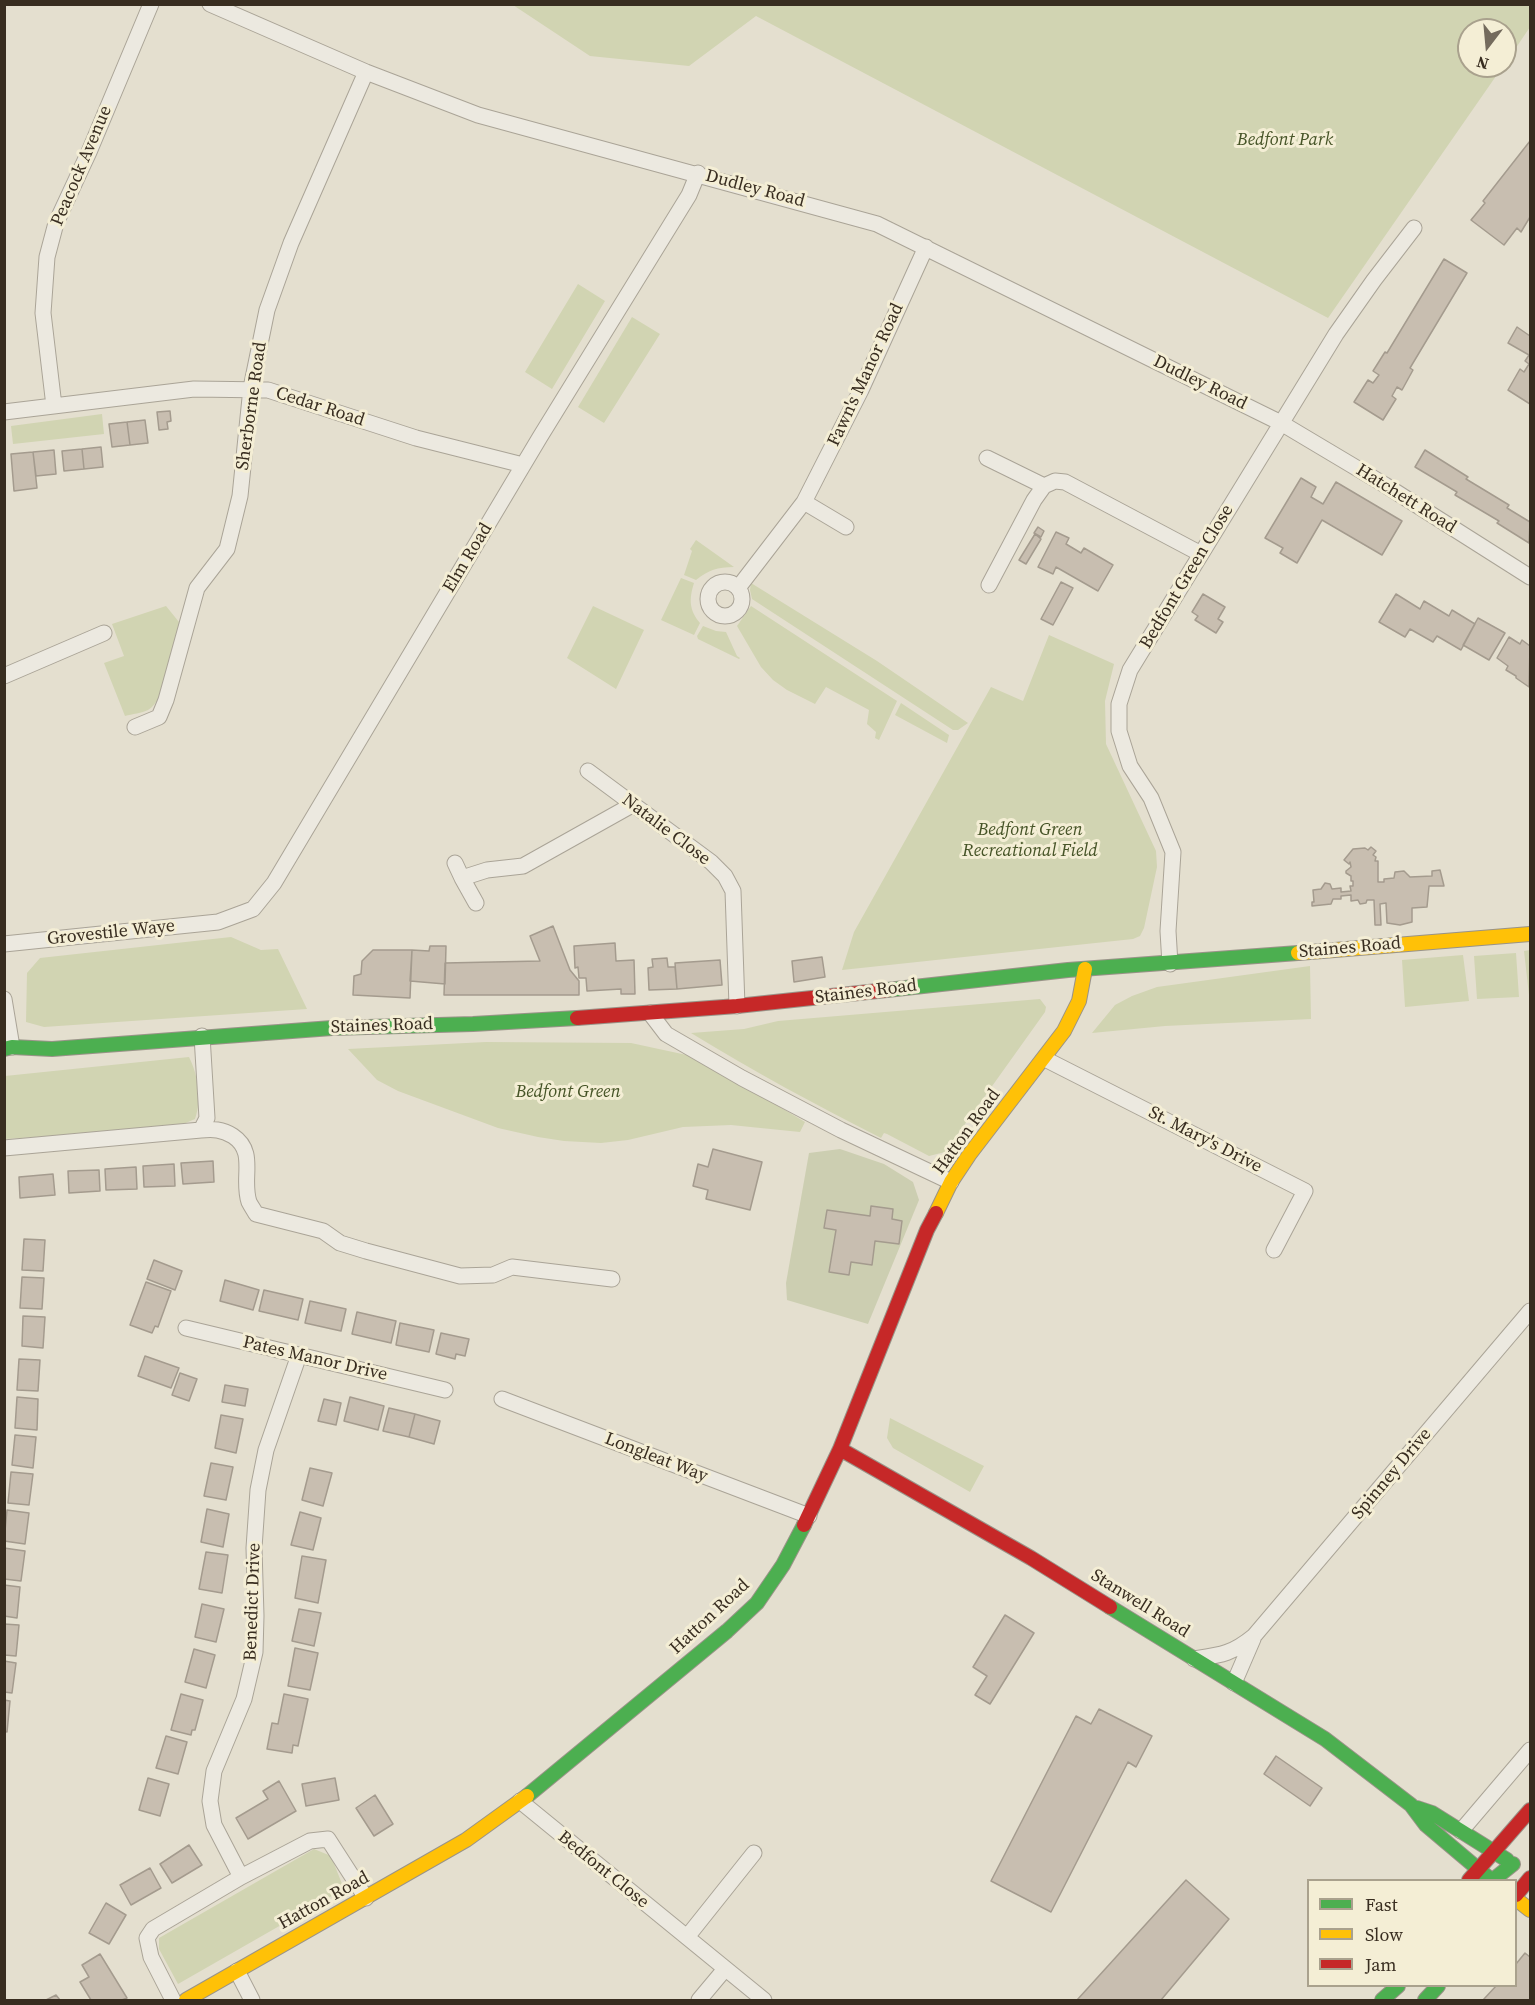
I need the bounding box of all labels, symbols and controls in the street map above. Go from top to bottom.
north arrow [1457,18,1517,78]
text: N [1474,51,1491,76]
street label: Peacock Avenue [47,103,117,229]
park label: Bedfont Park [1237,129,1333,151]
street label: Dudley Road [703,165,807,213]
street label: Fawn's Manor Road [823,300,909,450]
street label: Sherborne Road [232,340,272,472]
street label: Dudley Road [1149,351,1251,415]
street label: Cedar Road [273,382,367,432]
street label: Hatchett Road [1352,460,1460,538]
street label: Bedfont Green Close [1135,501,1239,653]
street label: Elm Road [439,519,497,597]
street label: Natalie Close [618,790,714,870]
park label: Bedfont Green Recreational Field [962,819,1098,862]
street label: Grovestile Waye [46,916,176,950]
street label: Staines Road [1298,933,1402,963]
street label: Staines Road [814,975,918,1009]
street label: Staines Road [331,1013,433,1039]
park label: Bedfont Green [515,1081,621,1103]
street label: Hatton Road [929,1085,1005,1179]
street label: St. Mary's Drive [1145,1102,1265,1178]
street label: Pates Manor Drive [241,1332,389,1386]
street label: Spinney Drive [1348,1424,1436,1524]
street label: Longleat Way [601,1428,711,1488]
street label: Benedict Drive [240,1542,266,1662]
street label: Stanwell Road [1087,1565,1193,1643]
street label: Hatton Road [666,1575,754,1659]
street label: Bedfont Close [553,1827,653,1913]
street label: Hatton Road [275,1867,373,1935]
legend [1307,1879,1517,1987]
text: Fast [1365,1892,1398,1917]
text: Slow [1365,1922,1403,1947]
text: Jam [1365,1952,1397,1977]

